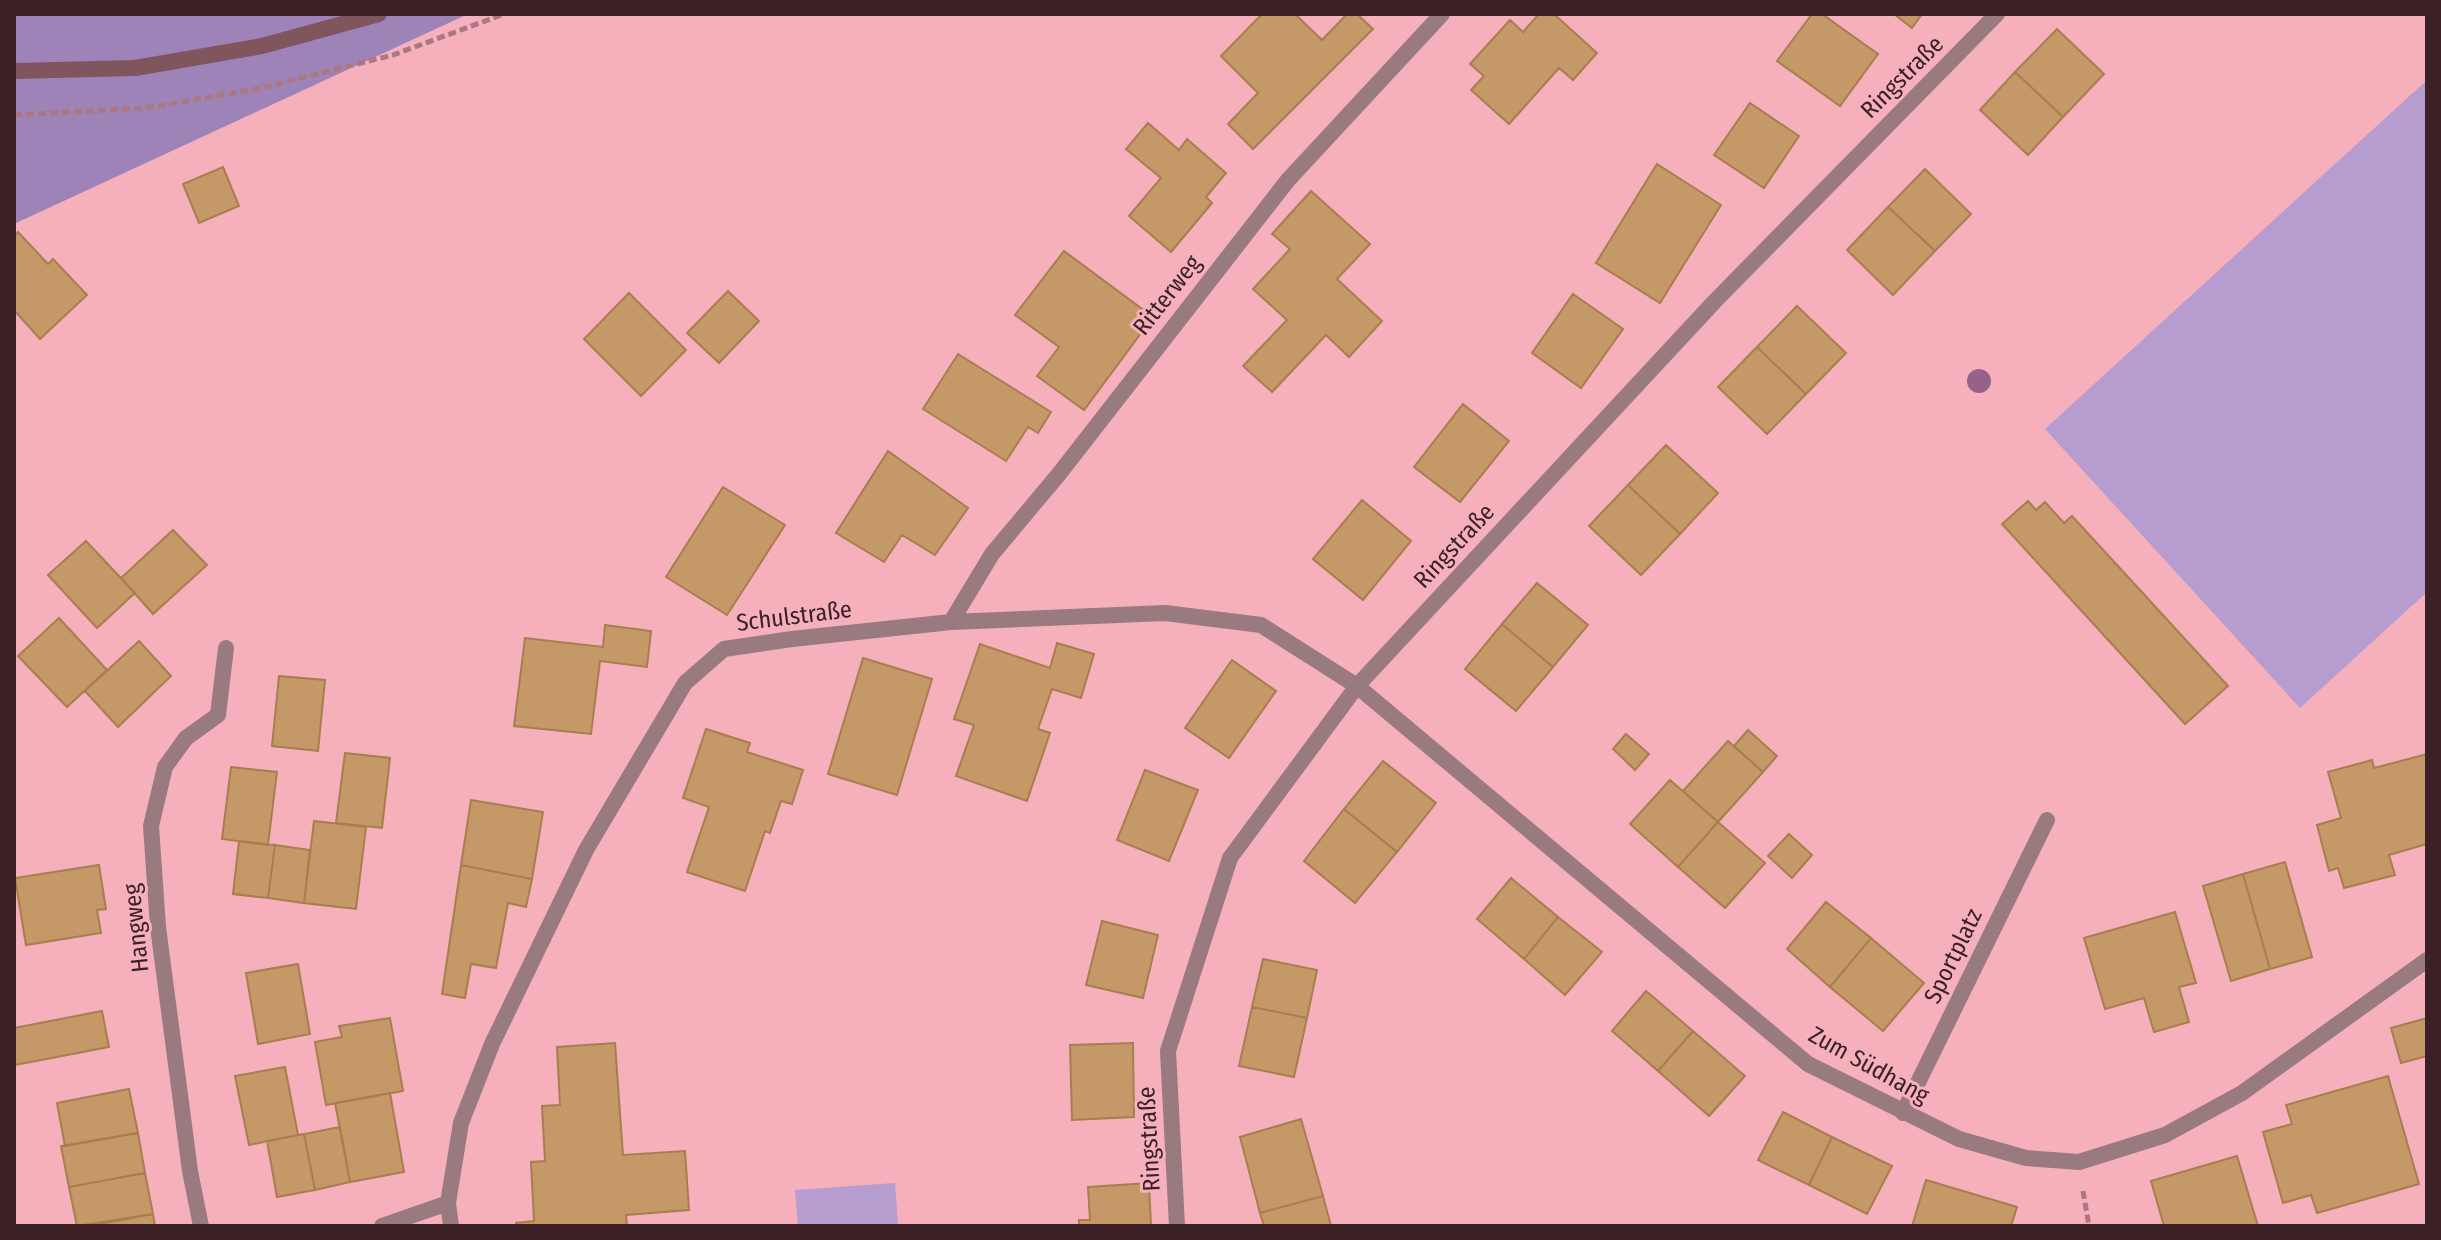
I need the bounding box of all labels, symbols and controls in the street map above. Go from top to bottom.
street label: Ringstraße [1855,30,1949,124]
street label: Ritterweg [1127,249,1207,340]
street label: Ringstraße [1408,498,1500,594]
street label: Schulstraße [735,595,853,637]
street label: Hangweg [117,882,155,974]
street label: Sportplatz [1918,904,1988,1008]
street label: Zum Südhang [1804,1020,1935,1110]
street label: Ringstraße [1132,1086,1166,1192]

